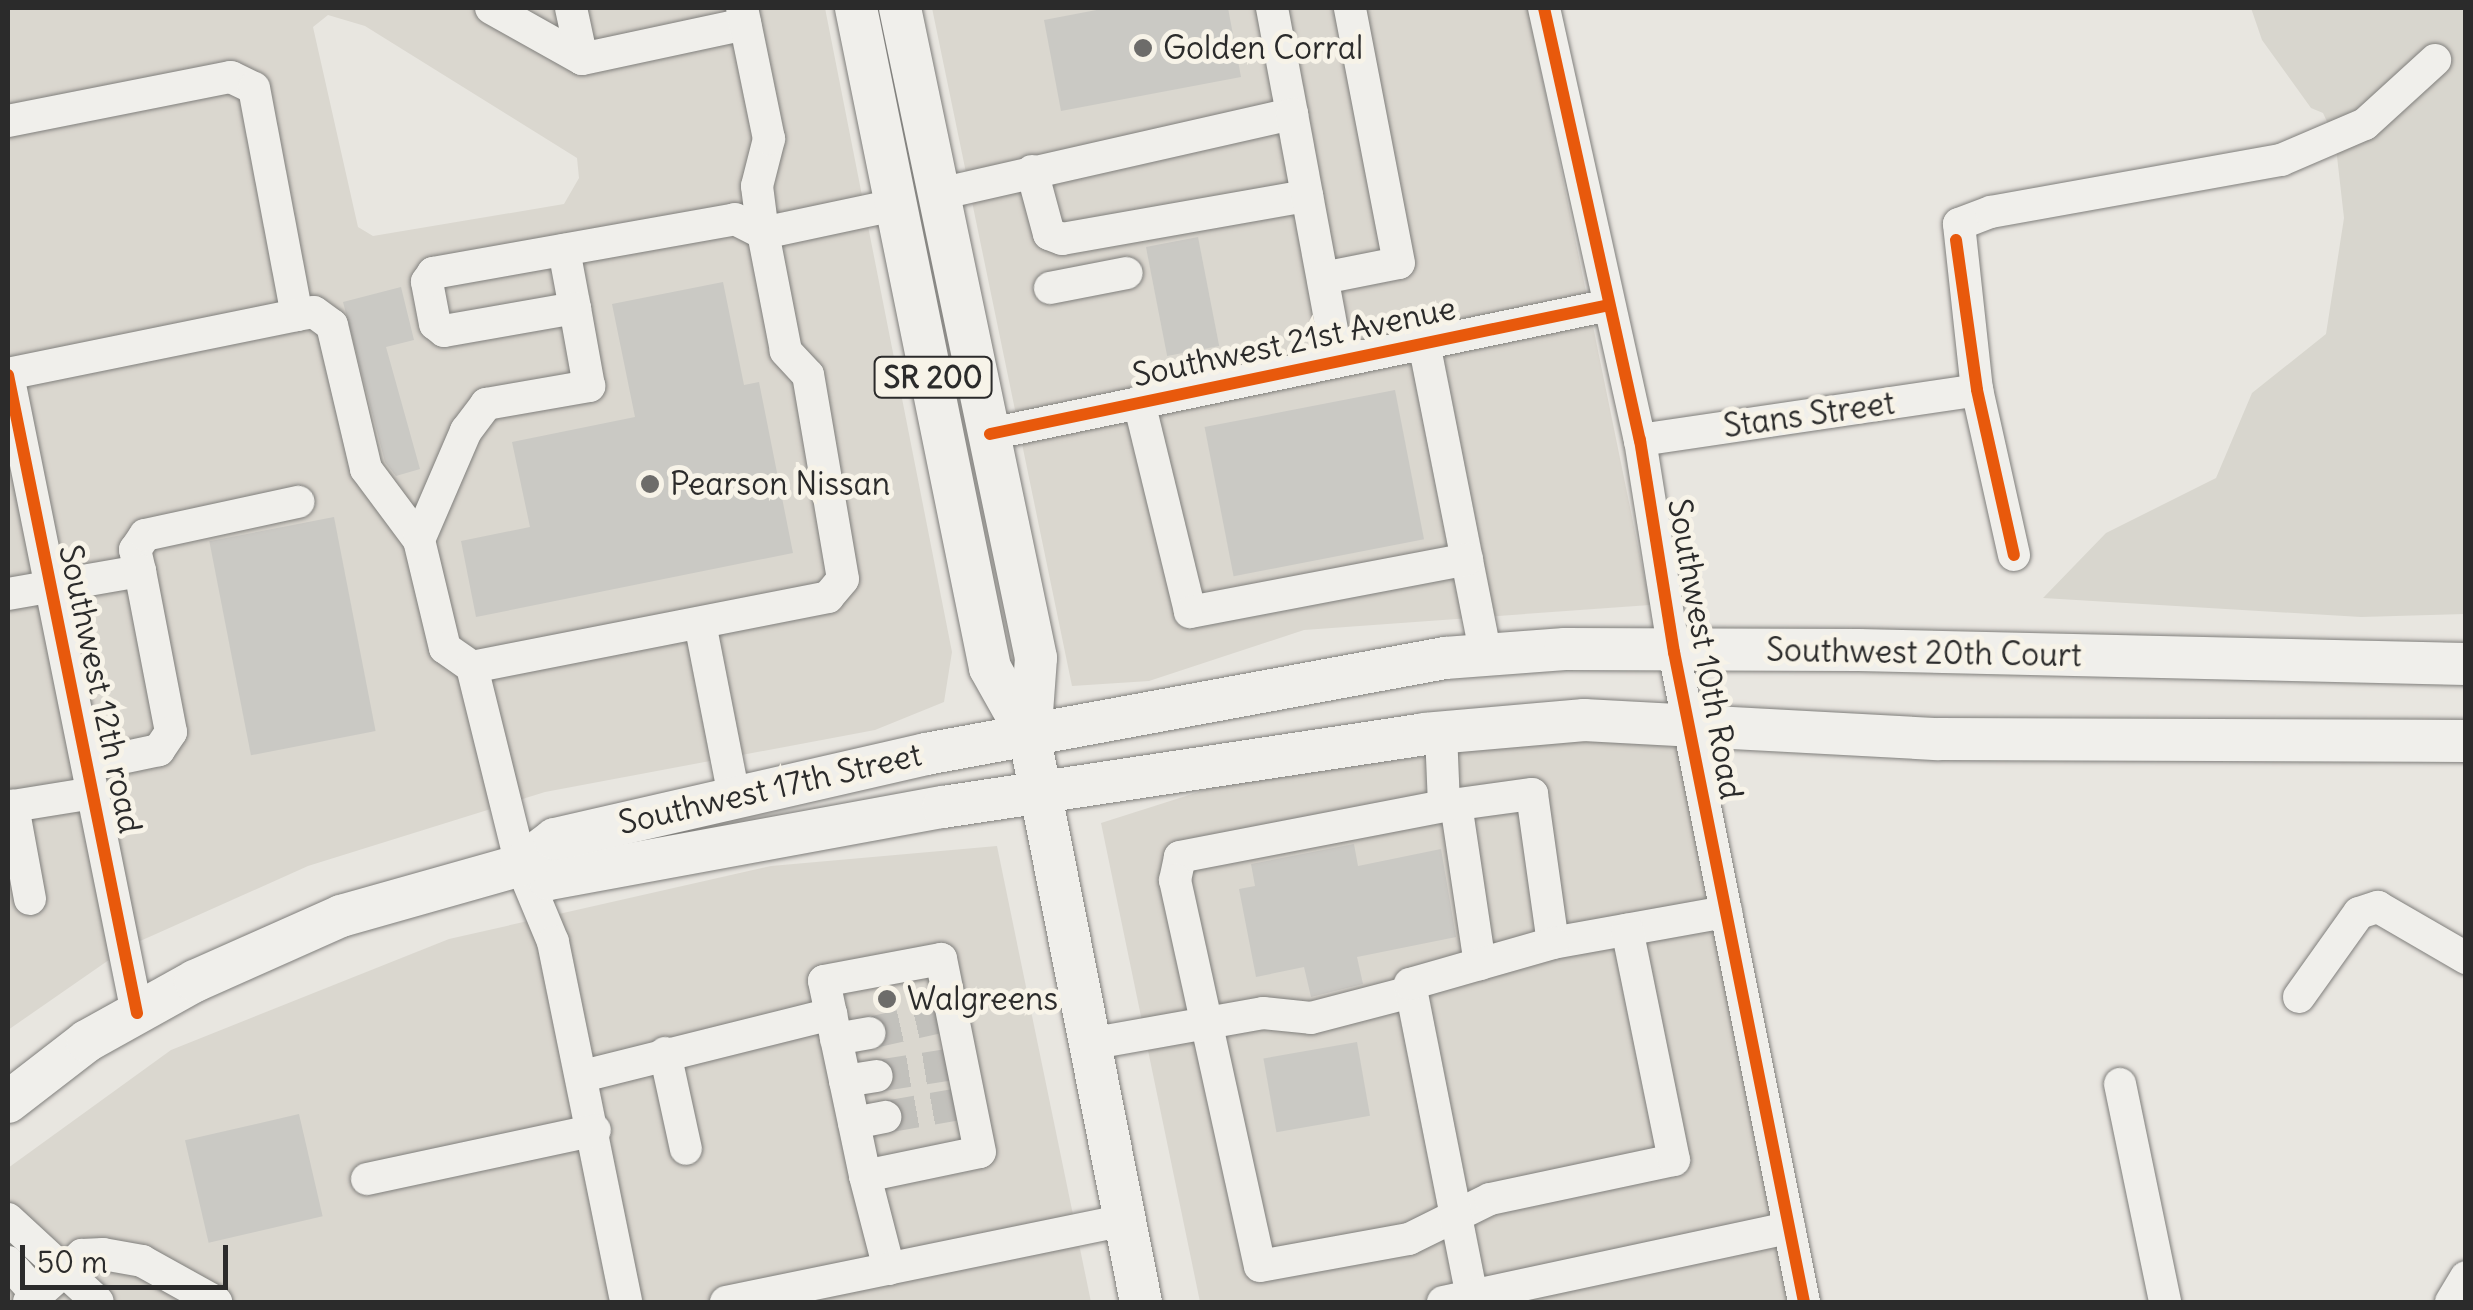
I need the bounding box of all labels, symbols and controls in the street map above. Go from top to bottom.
place label: Golden Corral [1163,29,1363,67]
marker: Golden Corral [1132,37,1154,59]
street label: Southwest 21st Avenue [1129,289,1459,395]
road number: SR 200 [873,352,993,402]
street label: Stans Street [1721,384,1897,446]
place label: Pearson Nissan [670,465,890,503]
marker: Pearson Nissan [639,473,661,495]
street label: Southwest 10th Road [1660,496,1750,802]
street label: Southwest 12th road [51,541,149,837]
street label: Southwest 20th Court [1766,631,2082,675]
street label: Southwest 17th Street [615,735,925,843]
place label: Walgreens [907,980,1058,1018]
marker: Walgreens [876,988,898,1010]
scale bar [25,1225,232,1287]
text: 50 m [37,1243,107,1281]

